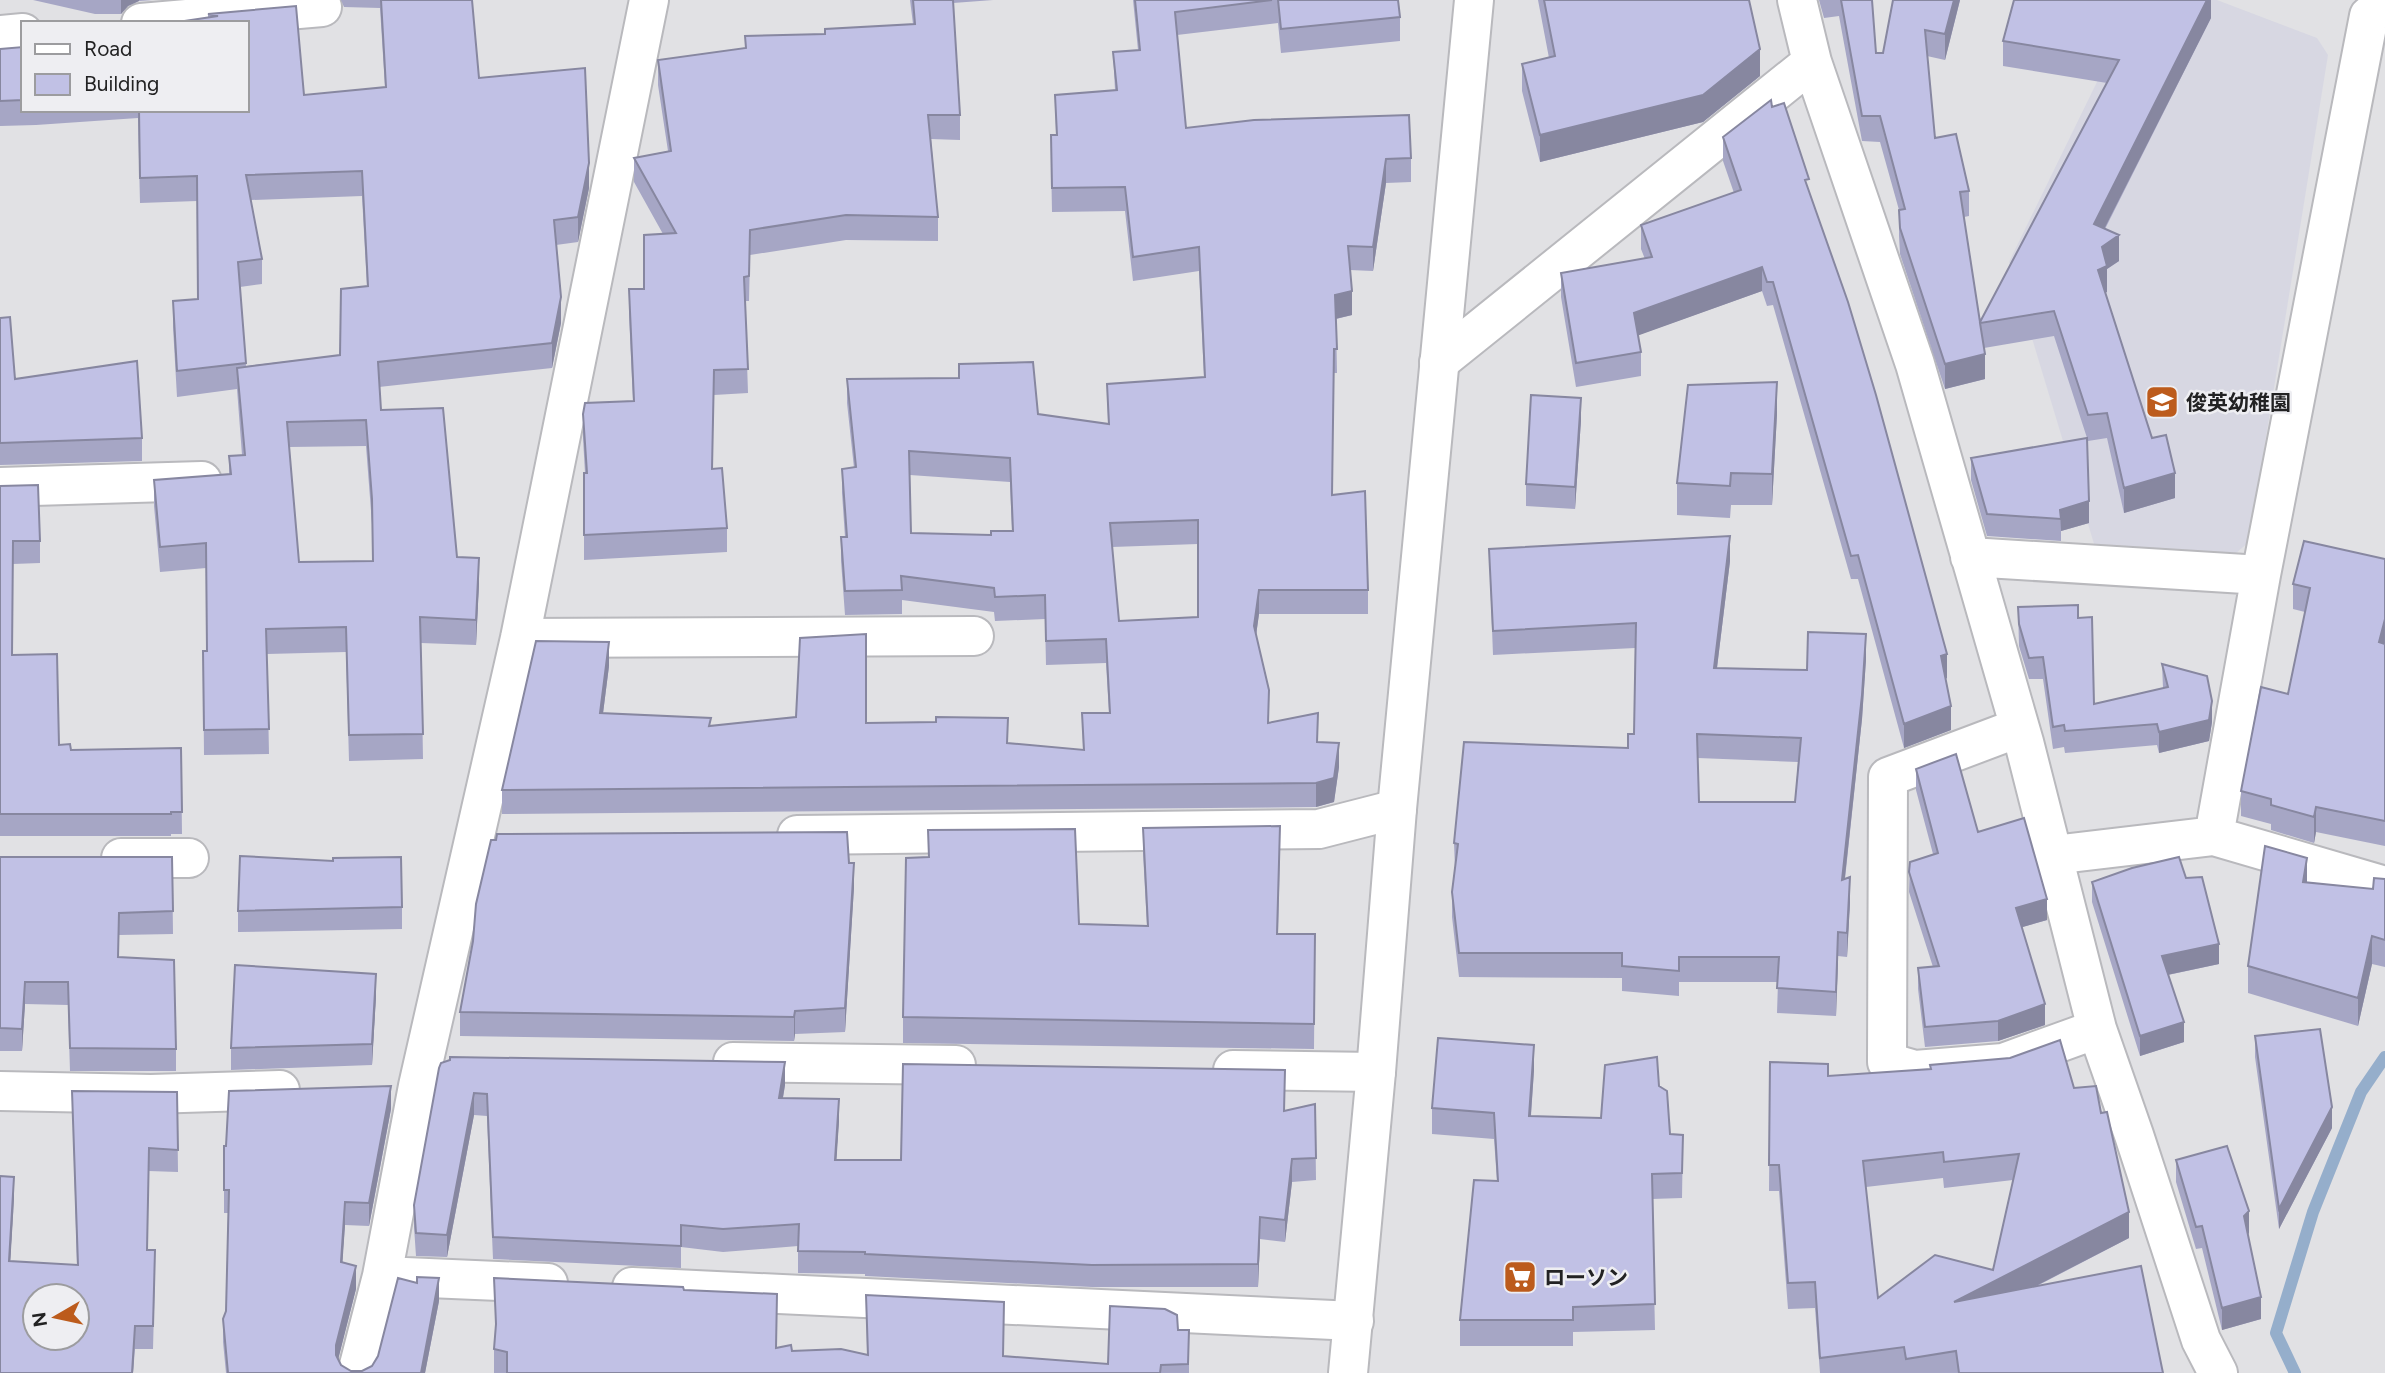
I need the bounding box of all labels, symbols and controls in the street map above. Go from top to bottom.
legend [21,21,248,112]
text: Road [84,36,132,61]
text: Building [84,71,159,96]
school or university icon: 俊英幼稚園 [2143,383,2181,421]
place label: 俊英幼稚園 [2186,390,2291,415]
supermarket icon: ローソン [1501,1258,1539,1296]
place label: ローソン [1544,1265,1628,1290]
north arrow [21,1282,91,1352]
text: N [27,1311,52,1329]

